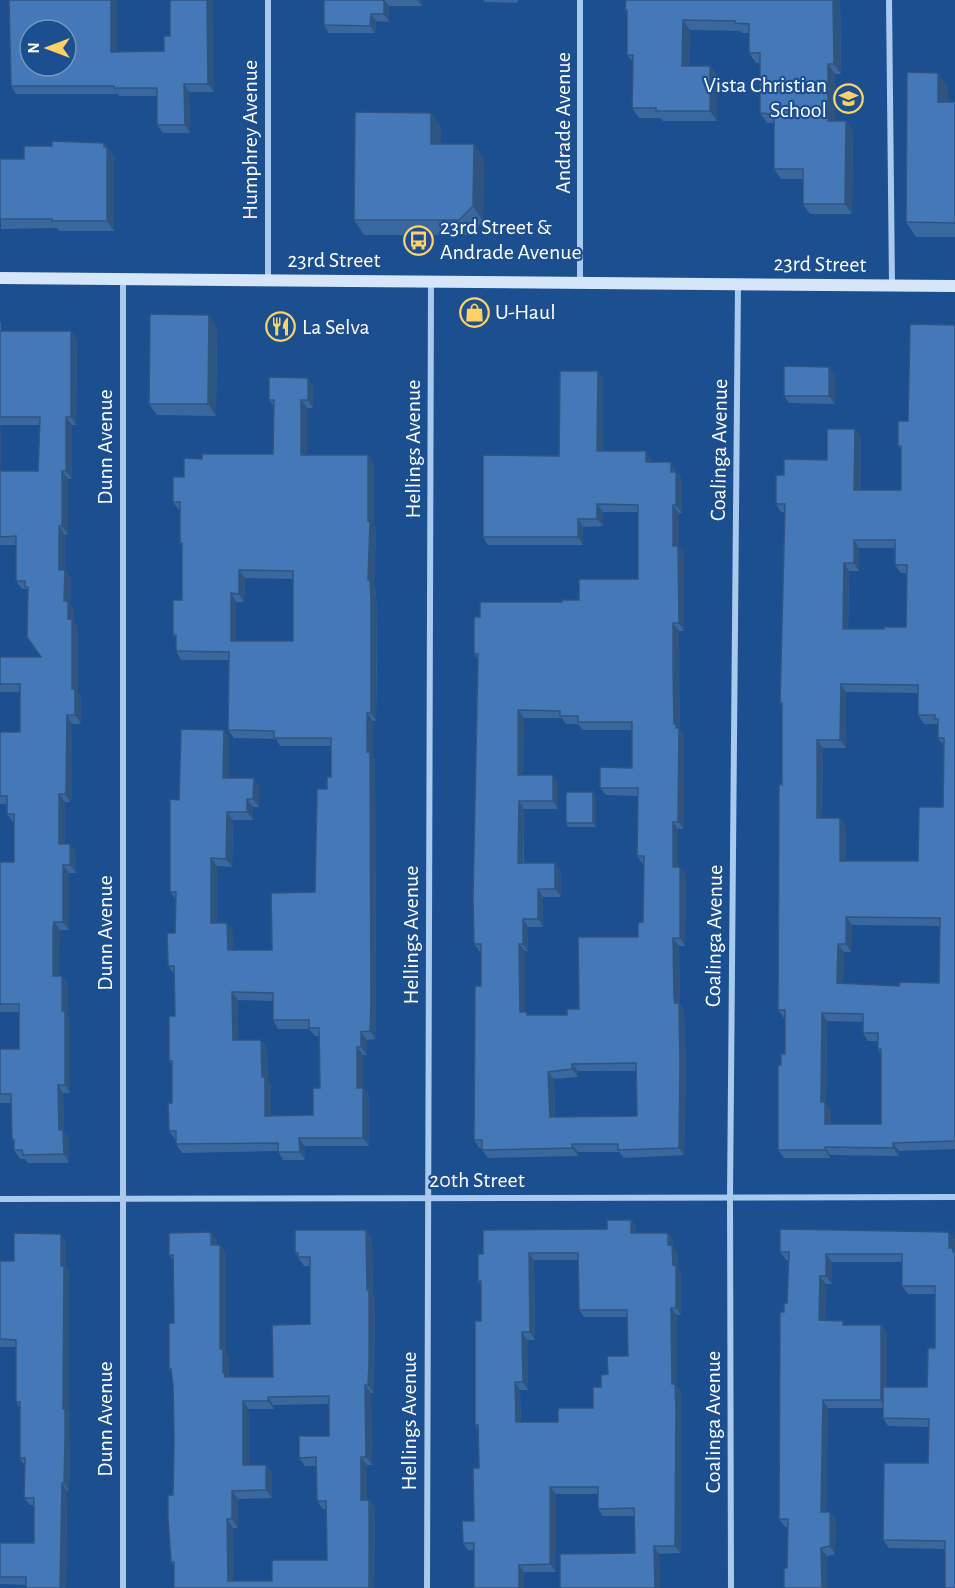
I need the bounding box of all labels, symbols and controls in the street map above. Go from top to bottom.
north arrow [18,18,78,78]
text: N [26,42,42,54]
street label: Andrade Avenue [552,52,574,194]
street label: Humphrey Avenue [239,60,261,220]
place label: Vista Christian School [703,74,827,121]
school or university icon: Vista Christian School [832,82,864,114]
place label: 23rd Street & Andrade Avenue [440,216,582,263]
bus stop icon: 23rd Street & Andrade Avenue [403,224,435,256]
street label: 23rd Street [288,249,380,271]
street label: 23rd Street [773,252,867,276]
shop icon: U-Haul [458,296,490,328]
place label: U-Haul [495,301,556,323]
restaurant icon: La Selva [265,311,297,343]
place label: La Selva [302,316,370,338]
street label: Coalinga Avenue [707,379,731,521]
street label: Hellings Avenue [402,380,424,518]
street label: Dunn Avenue [94,389,116,505]
street label: Coalinga Avenue [702,865,726,1007]
street label: Hellings Avenue [400,866,422,1004]
street label: Dunn Avenue [94,875,116,991]
street label: 20th Street [429,1169,525,1191]
street label: Coalinga Avenue [702,1351,724,1493]
street label: Hellings Avenue [398,1352,420,1490]
street label: Dunn Avenue [94,1361,116,1477]

